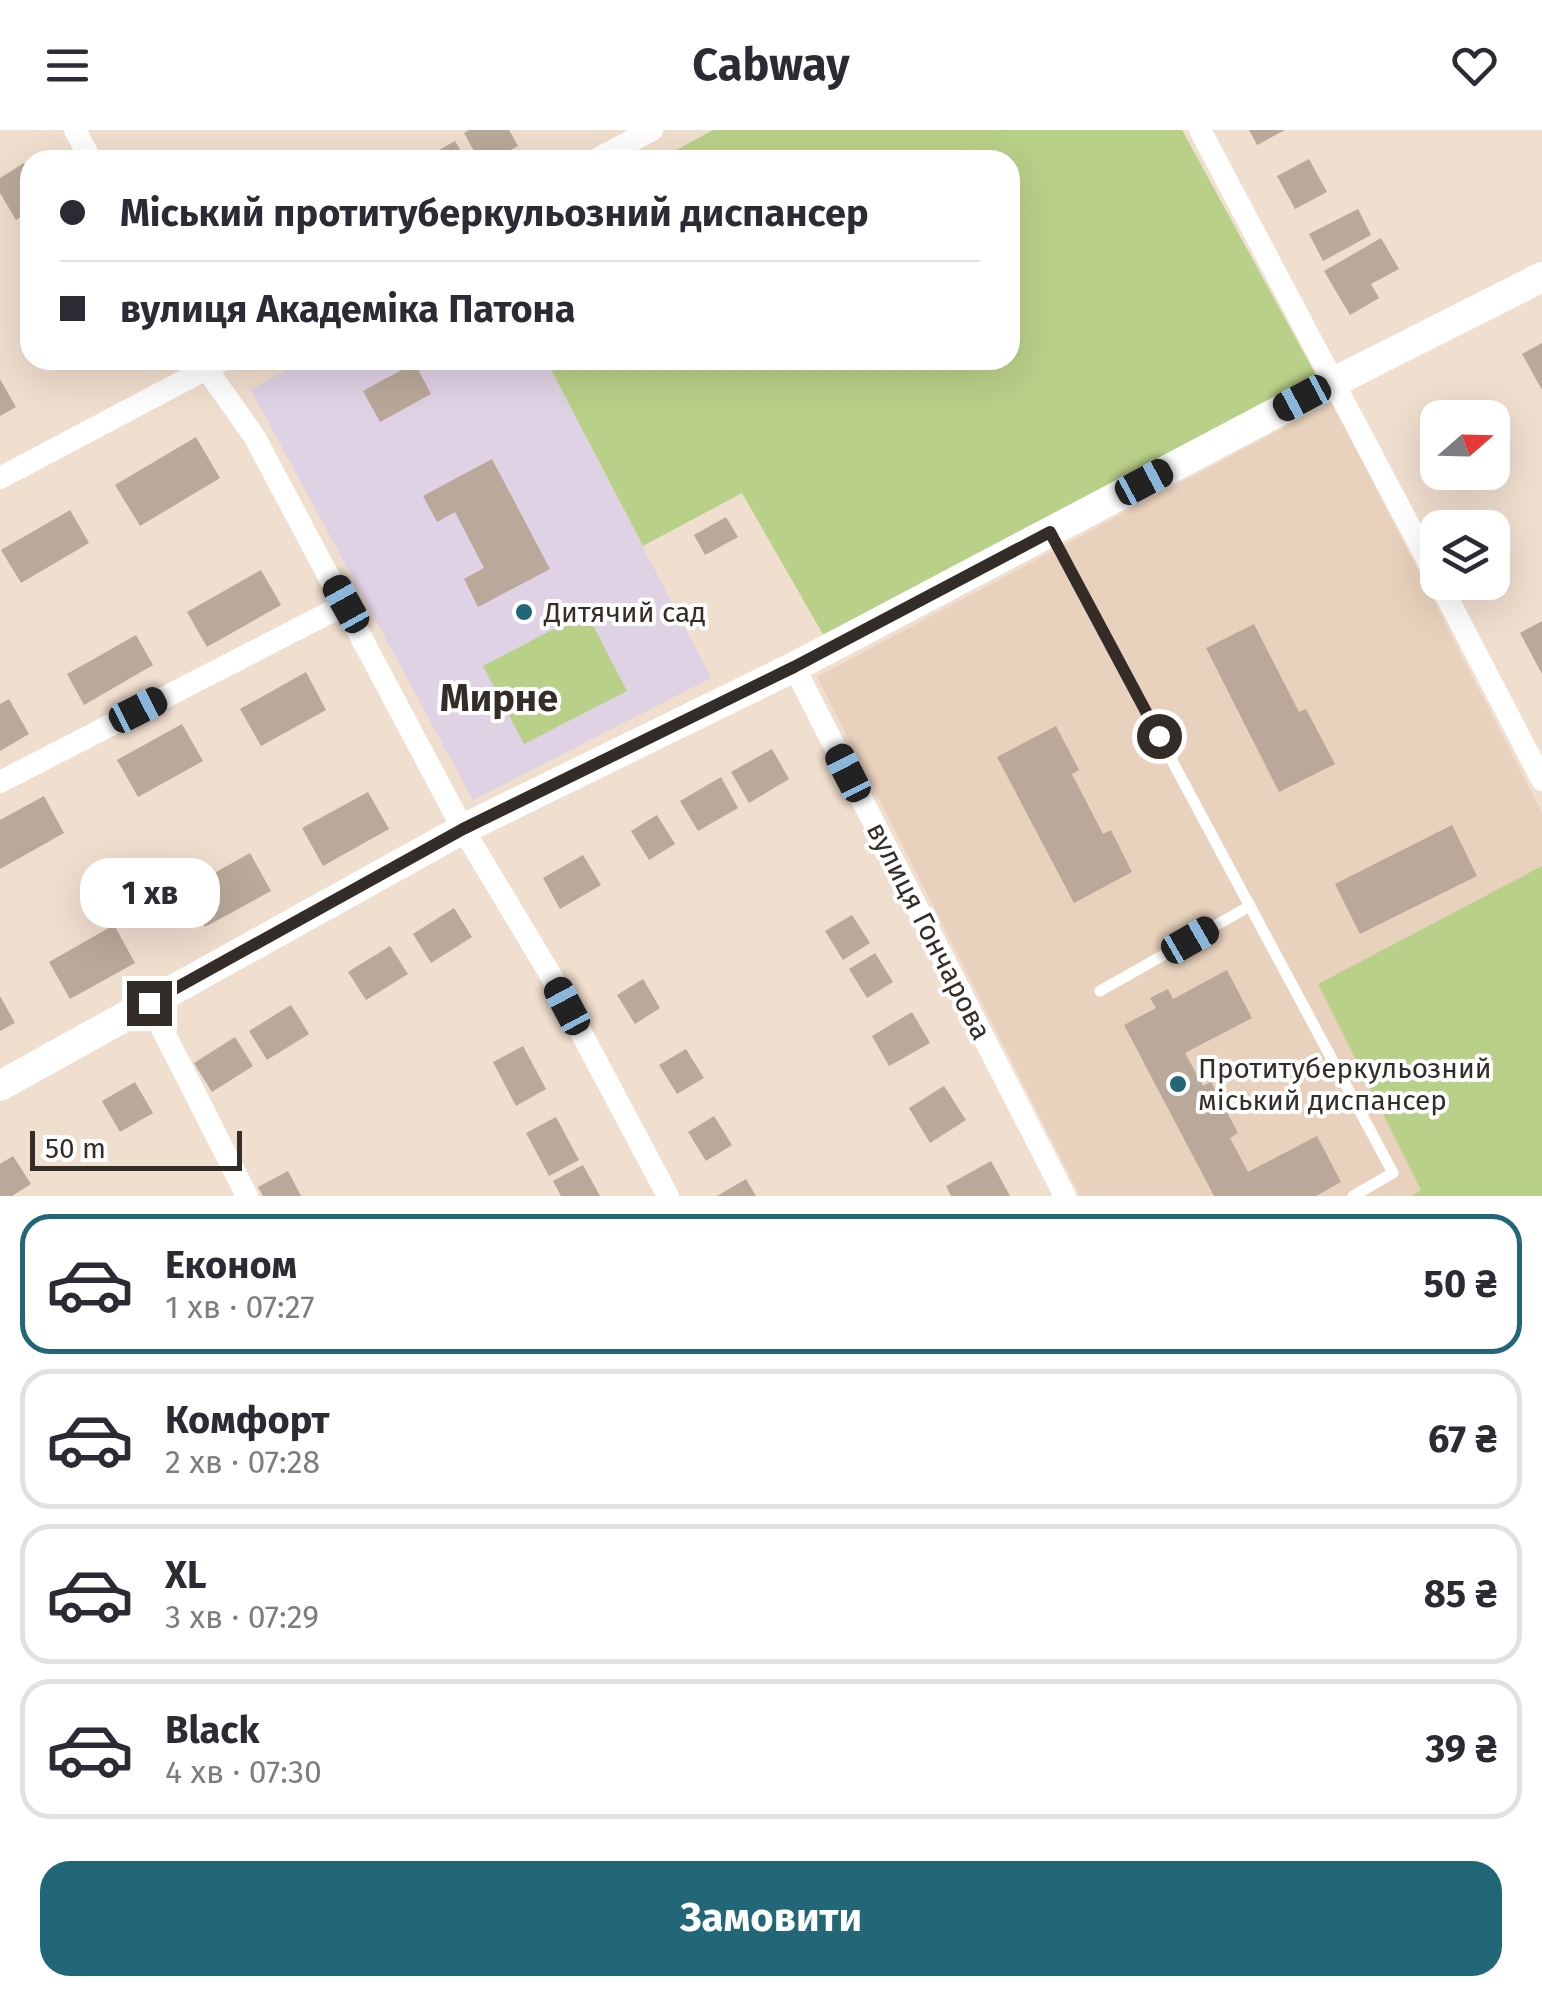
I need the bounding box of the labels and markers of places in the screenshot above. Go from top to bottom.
place label: Дитячий сад [543,596,706,629]
marker: Дитячий сад [513,601,535,623]
place label: Протитуберкульозний міський диспансер [1198,1052,1492,1117]
marker: Протитуберкульозний міський диспансер [1167,1073,1189,1095]

